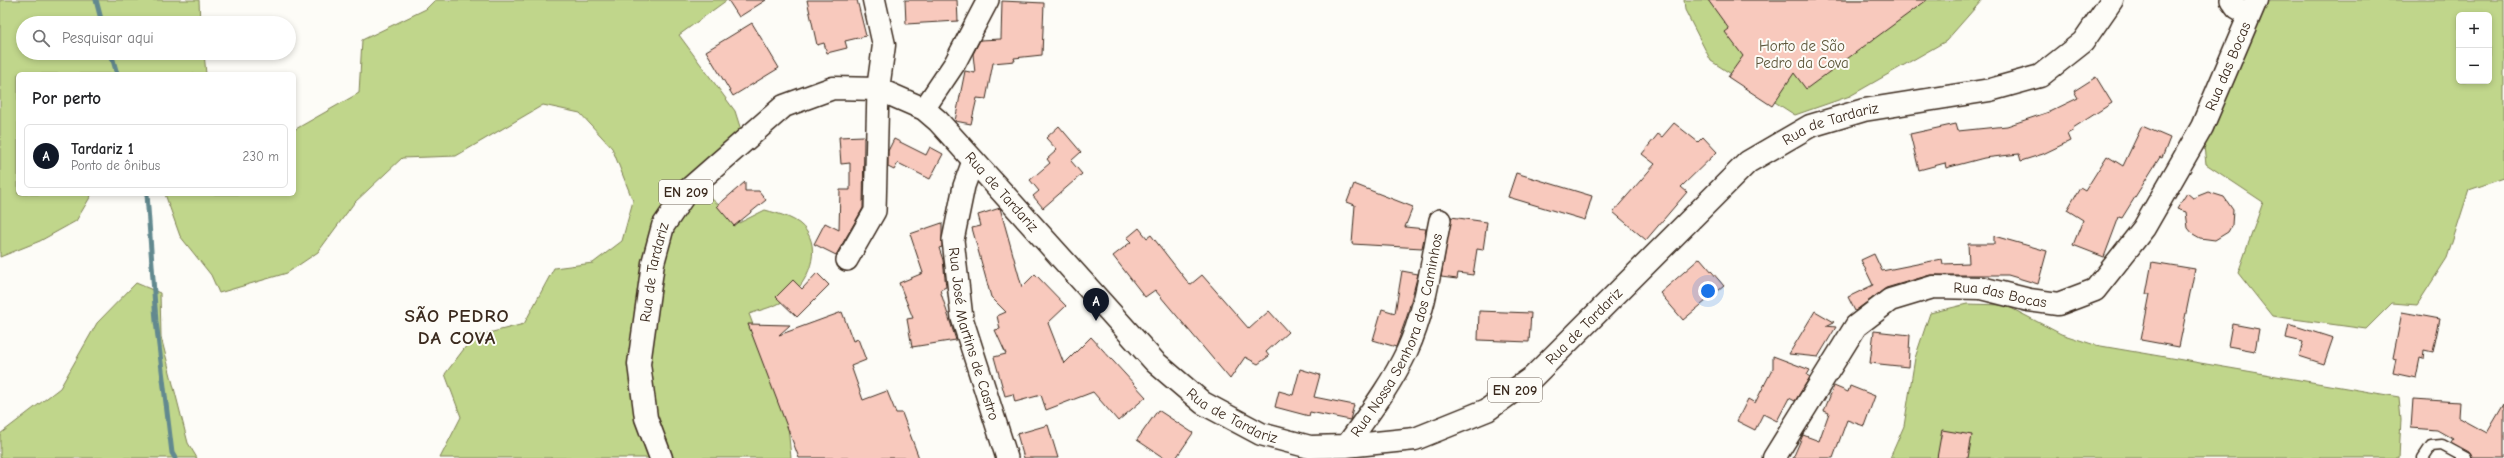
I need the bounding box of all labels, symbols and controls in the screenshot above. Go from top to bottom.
map controls [2456,12,2492,84]
button: + [2456,12,2492,48]
search box [16,16,296,60]
street label: Rua das Bocas [2201,19,2255,113]
icon: search [30,27,52,49]
text: Pesquisar aqui [62,29,154,47]
park label: Horto de São Pedro da Cova [1755,37,1849,72]
button: − [2456,48,2492,84]
text: Por perto [32,89,101,108]
street label: Rua de Tardariz [1779,99,1880,149]
text: Tardariz 1 [71,140,134,158]
street label: Rua de Tardariz [961,148,1043,236]
text: A [42,149,50,164]
text: 230 m [243,149,279,164]
text: Ponto de ônibus [71,158,160,173]
road number: EN 209 [659,180,713,204]
street label: Rua de Tardariz [636,220,673,323]
street label: Rua Nossa Senhora dos Caminhos [1347,232,1446,440]
street label: Rua José Martins de Castro [945,246,1003,423]
street label: Rua das Bocas [1953,278,2048,311]
your location [1698,281,1718,301]
street label: Rua de Tardariz [1542,284,1626,368]
pin: A [1083,288,1109,321]
district label: SÃO PEDRO DA COVA [404,305,510,349]
road number: EN 209 [1488,378,1542,402]
street label: Rua de Tardariz [1183,384,1280,447]

